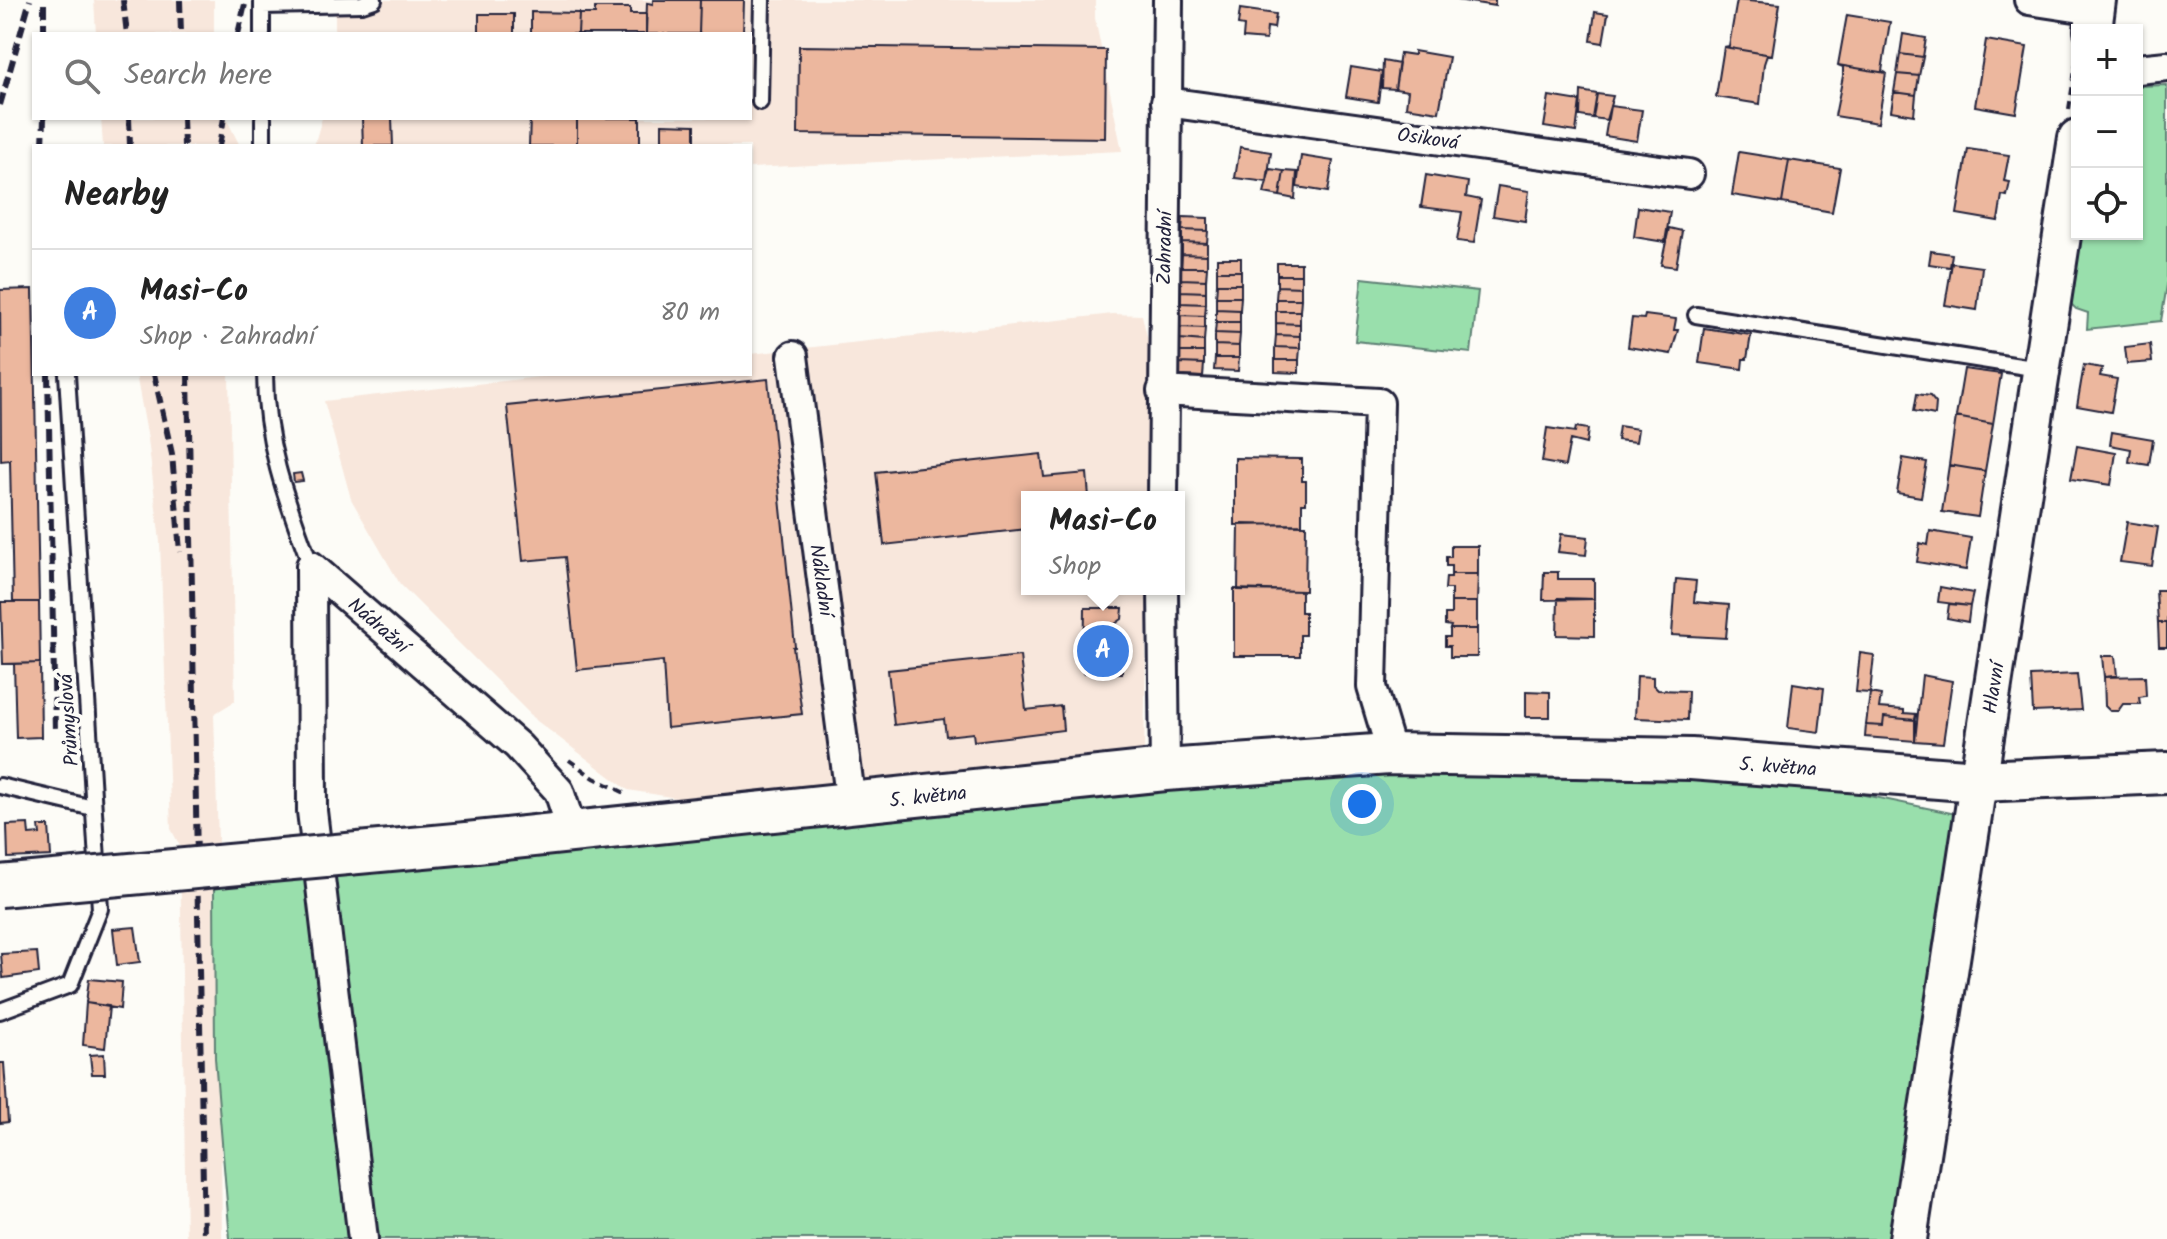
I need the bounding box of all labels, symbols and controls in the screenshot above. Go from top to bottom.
map controls [2071,24,2143,240]
button: + [2071,24,2143,96]
search box [32,32,752,120]
text: Search here [124,52,272,100]
icon: search [60,54,104,98]
button: − [2071,96,2143,168]
street label: Osiková [1395,120,1462,160]
button: locate [2071,168,2143,240]
text: Nearby [64,169,169,223]
street label: Zahradní [1149,208,1183,285]
text: Masi-Co [140,268,248,316]
text: A [82,292,98,334]
text: 80 m [660,292,720,334]
text: Shop · Zahradní [140,316,315,358]
popup [1021,491,1185,595]
text: Masi-Co [1049,498,1157,546]
street label: Nákladní [799,542,841,621]
text: Shop [1049,546,1101,588]
street label: Nádražní [340,590,418,665]
pin: A [1077,621,1129,681]
street label: Hlavní [1975,657,2015,716]
street label: Průmyslová [51,671,89,767]
street label: 5. května [1738,749,1818,787]
street label: 5. května [888,778,969,818]
your location [1342,784,1382,824]

